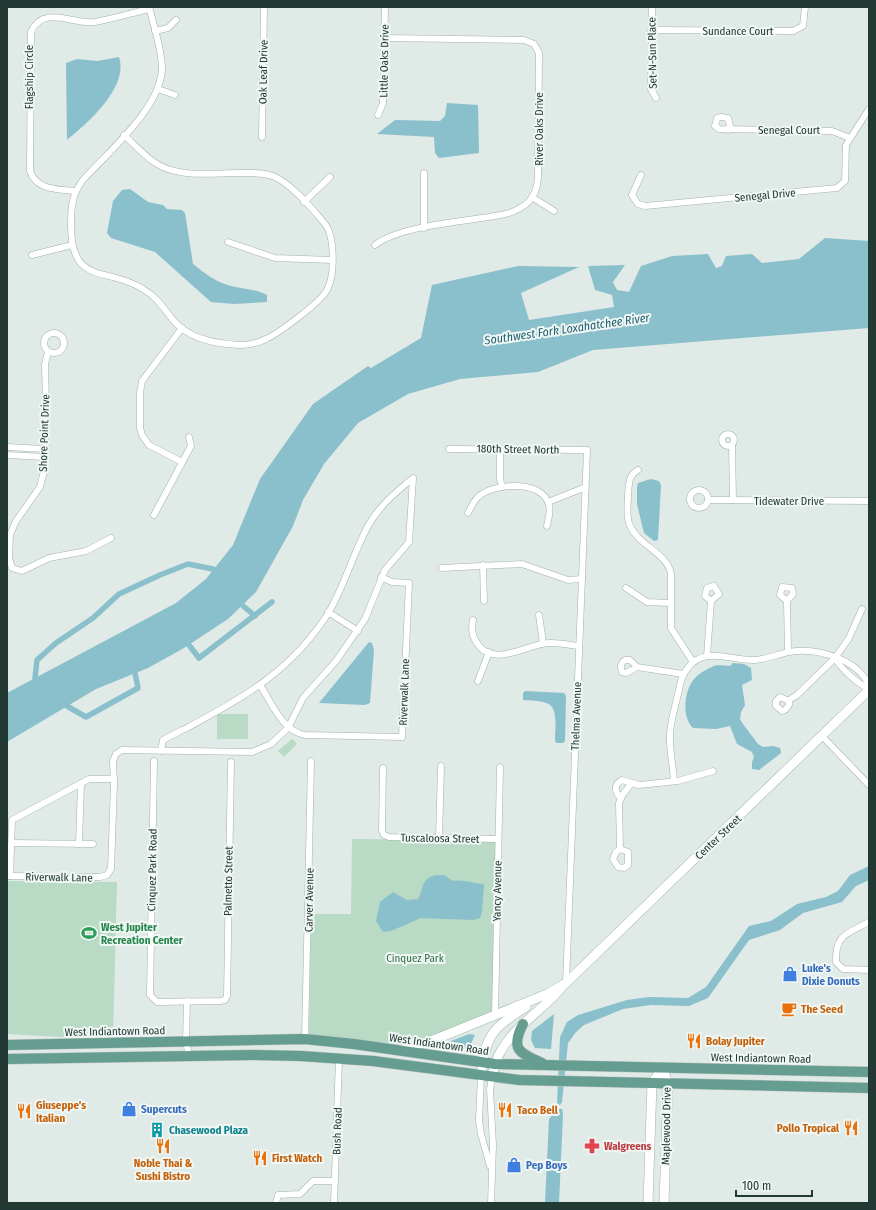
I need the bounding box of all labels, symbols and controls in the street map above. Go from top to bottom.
street label: Set-N-Sun Place [645,17,660,89]
street label: Little Oaks Drive [377,24,392,98]
street label: Sundance Court [703,25,774,38]
street label: Oak Leaf Drive [256,40,271,104]
street label: Flagship Circle [23,45,36,109]
street label: River Oaks Drive [533,92,546,166]
street label: Senegal Court [758,124,820,137]
street label: Senegal Drive [734,186,796,205]
water label: Southwest Fork Loxahatchee River [483,310,651,348]
street label: Shore Point Drive [37,394,52,472]
street label: 180th Street North [476,442,560,457]
street label: Tidewater Drive [754,495,824,508]
street label: Riverwalk Lane [397,658,412,726]
street label: Thelma Avenue [569,681,584,751]
street label: Center Street [693,812,744,863]
street label: Cinquez Park Road [145,828,160,912]
street label: Tuscaloosa Street [400,831,480,846]
street label: Palmetto Street [221,846,236,916]
street label: Yancy Avenue [490,860,505,922]
street label: Carver Avenue [302,868,317,932]
street label: Riverwalk Lane [25,870,93,885]
place label: West Jupiter Recreation Center [101,921,184,947]
sports icon: West Jupiter Recreation Center [80,924,98,942]
park label: Cinquez Park [386,952,445,965]
place label: Luke's Dixie Donuts [802,962,860,988]
shop icon: Luke's Dixie Donuts [781,965,799,983]
cafe icon: The Seed [780,1000,798,1018]
place label: The Seed [801,1003,843,1016]
street label: West Indiantown Road [65,1024,165,1039]
street label: West Indiantown Road [388,1031,490,1058]
restaurant icon: Bolay Jupiter [685,1032,703,1050]
place label: Bolay Jupiter [706,1035,766,1048]
street label: West Indiantown Road [711,1051,811,1066]
street label: Maplewood Drive [659,1087,674,1165]
place label: Giuseppe's Italian [36,1099,86,1125]
shop icon: Supercuts [120,1100,138,1118]
restaurant icon: Taco Bell [496,1101,514,1119]
restaurant icon: Giuseppe's Italian [15,1102,33,1120]
place label: Supercuts [141,1103,187,1116]
place label: Taco Bell [517,1104,559,1117]
street label: Bush Road [330,1107,345,1155]
restaurant icon: Pollo Tropical [842,1119,860,1137]
building icon: Chasewood Plaza [148,1121,166,1139]
place label: Pollo Tropical [777,1122,840,1135]
place label: Chasewood Plaza [169,1124,249,1137]
restaurant icon: Noble Thai & Sushi Bistro [154,1137,172,1155]
pharmacy icon: Walgreens [583,1137,601,1155]
place label: Walgreens [604,1140,652,1153]
restaurant icon: First Watch [251,1149,269,1167]
place label: First Watch [272,1152,322,1165]
shop icon: Pep Boys [505,1156,523,1174]
place label: Noble Thai & Sushi Bistro [134,1157,193,1183]
place label: Pep Boys [526,1159,568,1172]
scale bar [736,1172,812,1198]
text: 100 m [742,1179,771,1193]

